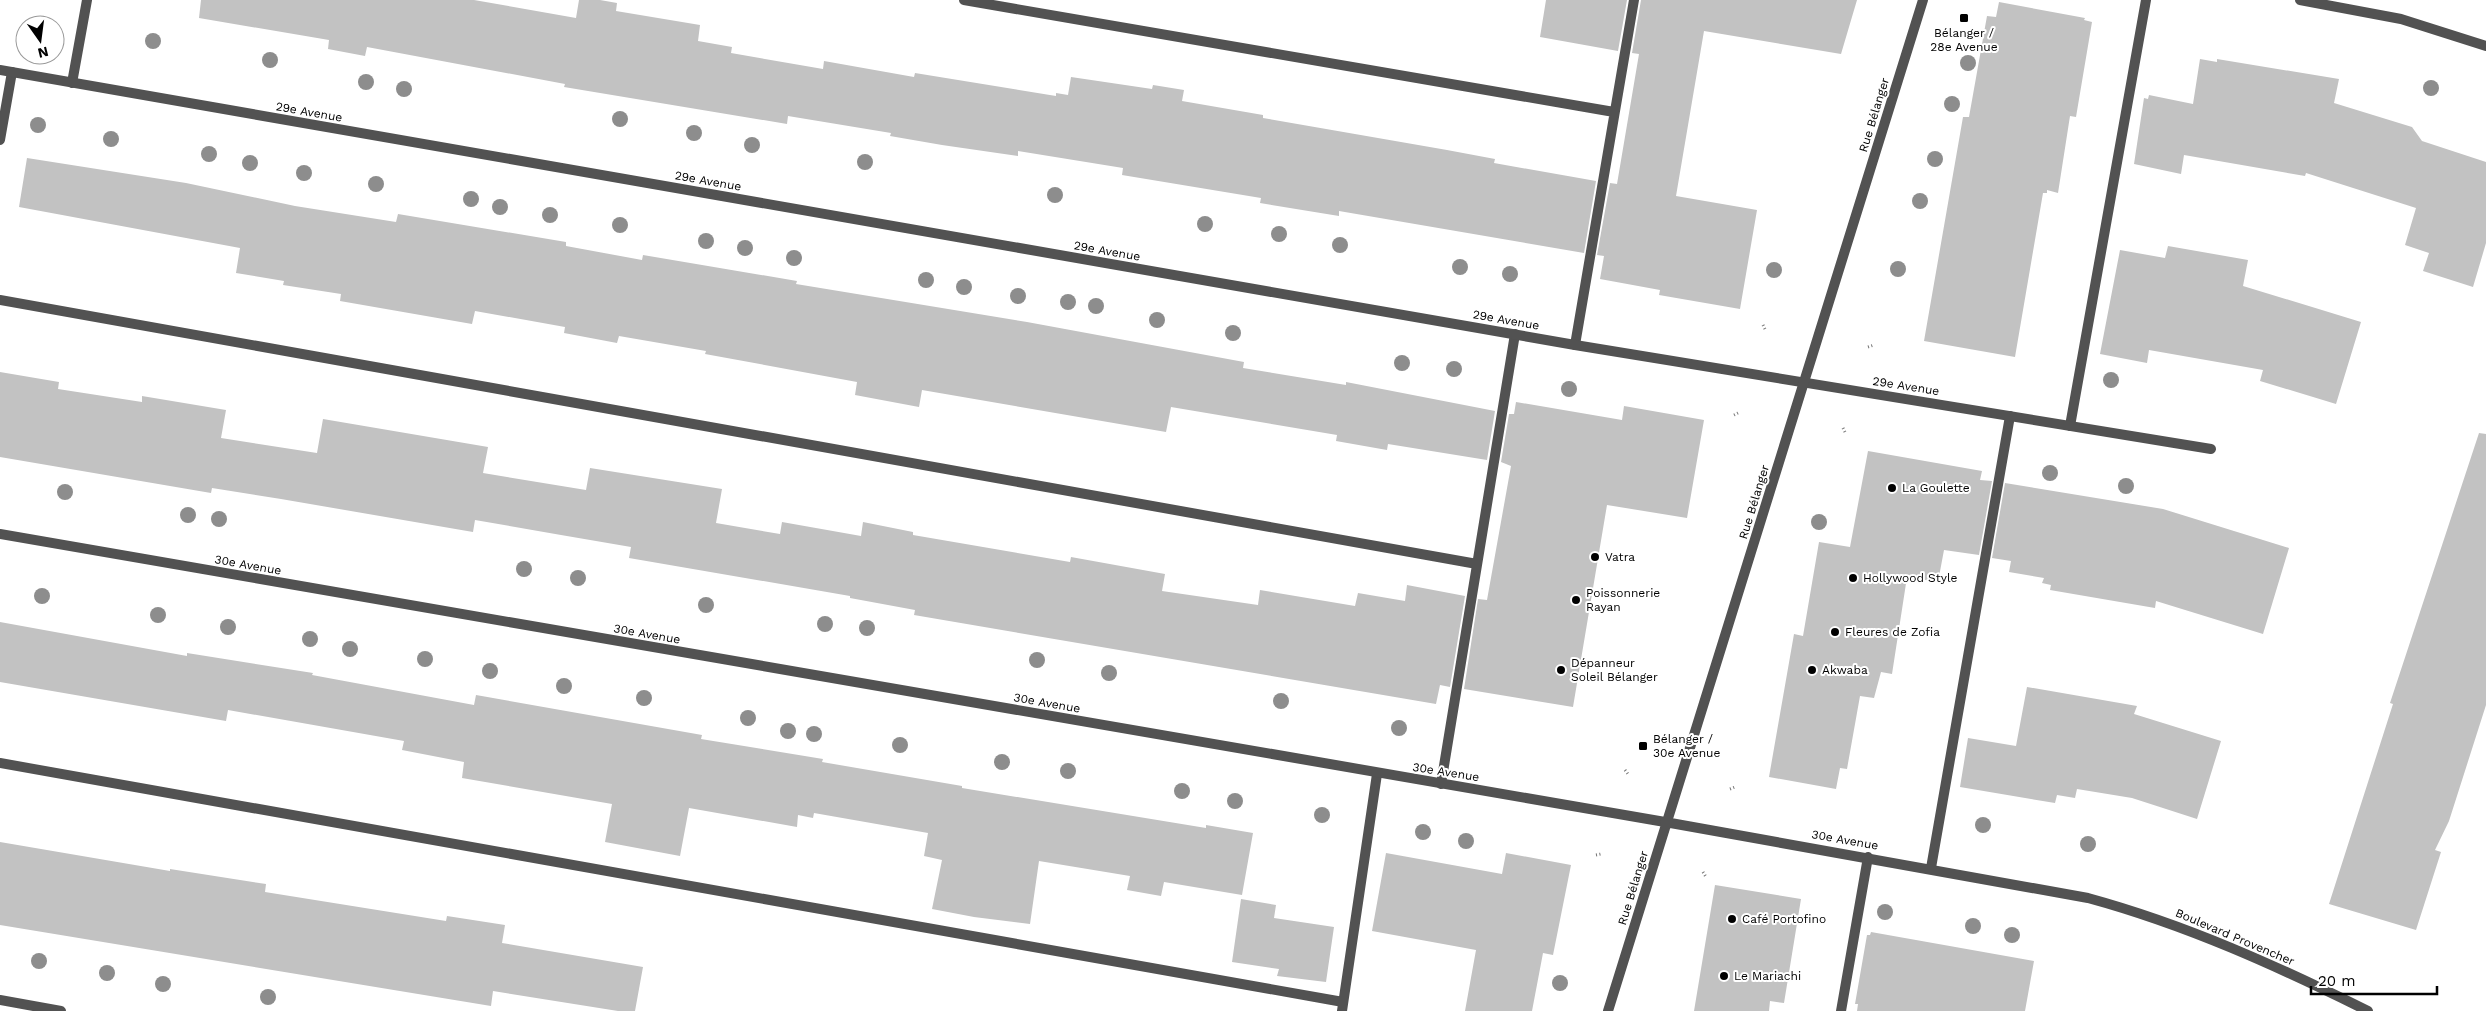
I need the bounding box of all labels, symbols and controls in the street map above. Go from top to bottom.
marker: Bélanger / 28e Avenue [1958,12,1970,24]
north arrow [15,15,65,65]
place label: Bélanger / 28e Avenue [1930,26,1998,54]
text: N [36,44,50,62]
street label: Rue Bélanger [1856,76,1892,154]
street label: 29e Avenue [275,99,343,125]
street label: 29e Avenue [674,168,742,194]
street label: 29e Avenue [1073,238,1141,264]
street label: 29e Avenue [1472,307,1540,333]
street label: 29e Avenue [1872,374,1940,398]
street label: Rue Bélanger [1736,463,1772,541]
place label: La Goulette [1902,481,1970,495]
marker: La Goulette [1886,482,1898,494]
place label: Vatra [1605,550,1635,564]
marker: Vatra [1589,551,1601,563]
street label: 30e Avenue [214,552,282,578]
place label: Hollywood Style [1863,571,1958,585]
marker: Hollywood Style [1847,572,1859,584]
place label: Poissonnerie Rayan [1586,586,1660,614]
marker: Poissonnerie Rayan [1570,594,1582,606]
street label: 30e Avenue [613,621,681,647]
place label: Fleures de Zofia [1845,625,1940,639]
marker: Fleures de Zofia [1829,626,1841,638]
place label: Dépanneur Soleil Bélanger [1571,656,1658,684]
place label: Akwaba [1822,663,1868,677]
marker: Dépanneur Soleil Bélanger [1555,664,1567,676]
marker: Akwaba [1806,664,1818,676]
street label: 30e Avenue [1013,690,1081,716]
place label: Bélanger / 30e Avenue [1653,732,1721,760]
marker: Bélanger / 30e Avenue [1637,740,1649,752]
street label: 30e Avenue [1412,760,1480,784]
street label: 30e Avenue [1811,827,1879,853]
street label: Rue Bélanger [1615,849,1651,927]
street label: Boulevard Provencher [2173,906,2297,968]
place label: Café Portofino [1742,912,1826,926]
marker: Café Portofino [1726,913,1738,925]
scale bar [2311,964,2437,996]
place label: Le Mariachi [1734,969,1801,983]
marker: Le Mariachi [1718,970,1730,982]
text: 20 m [2318,972,2356,990]

